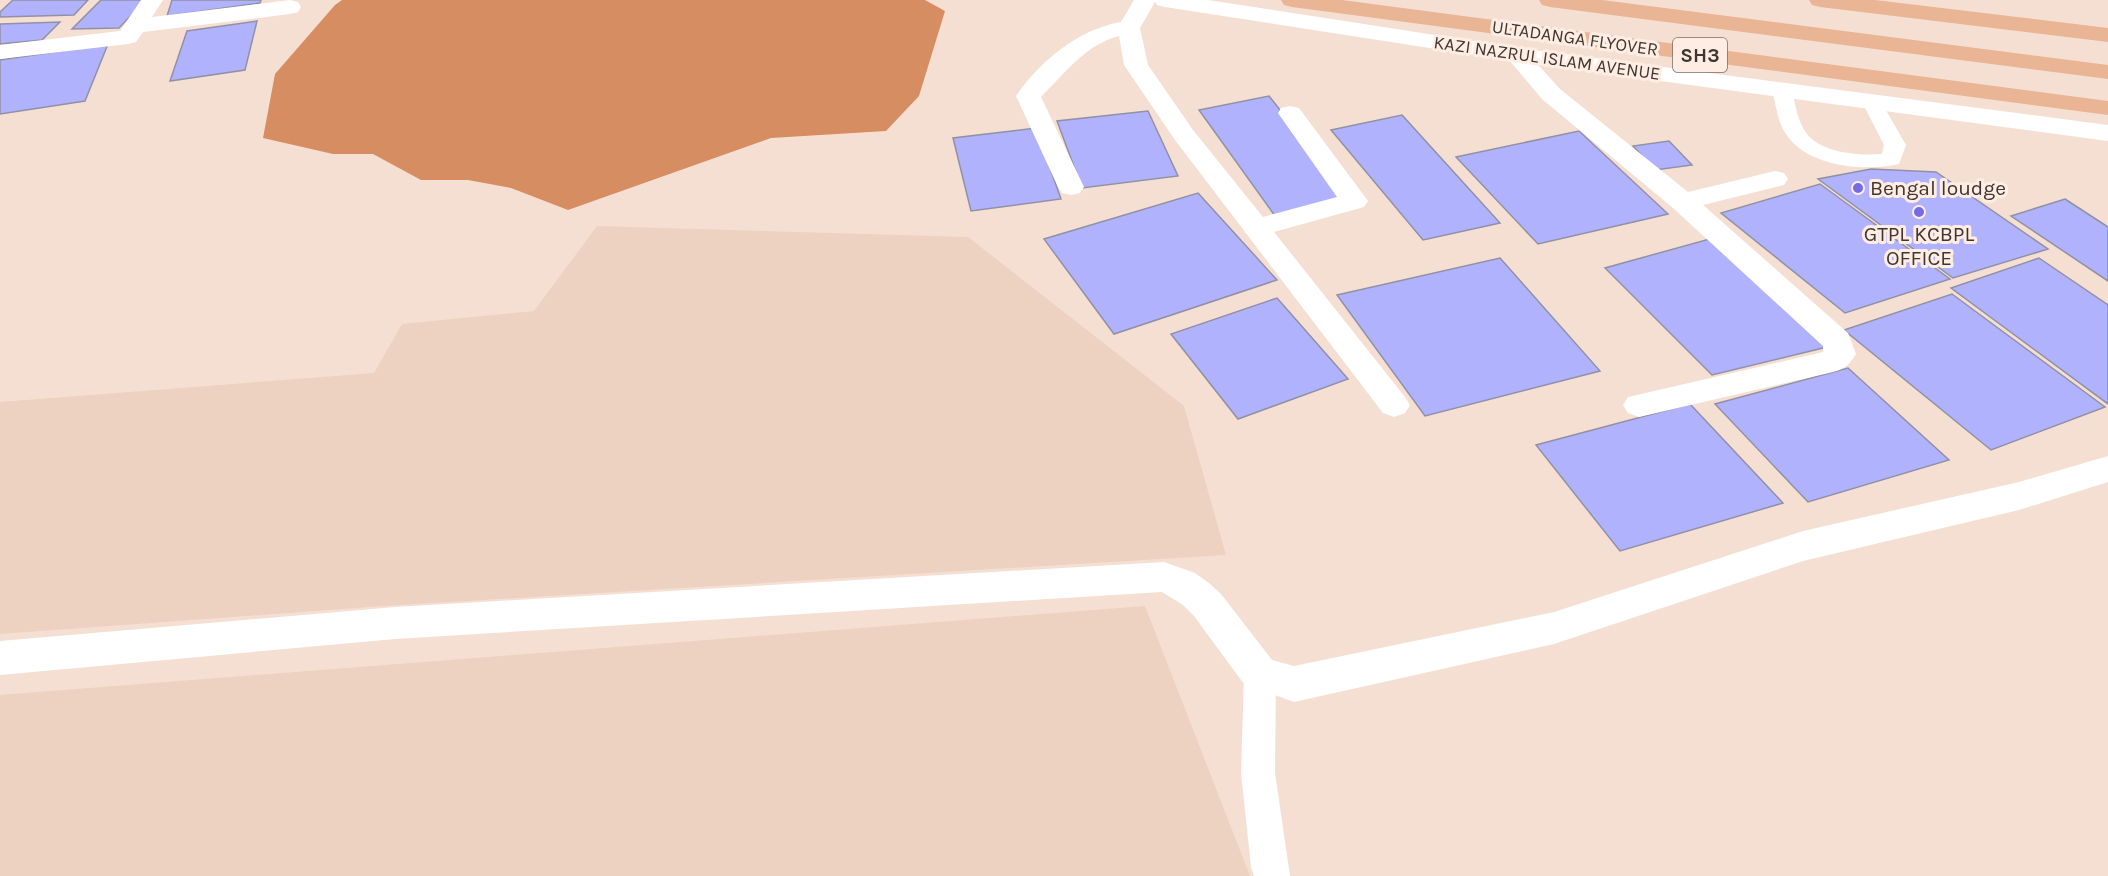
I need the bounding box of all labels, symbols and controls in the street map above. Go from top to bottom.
street label: ULTADANGA FLYOVER [1490,15,1660,61]
street label: KAZI NAZRUL ISLAM AVENUE [1432,31,1662,85]
road number: SH3 [1673,38,1727,72]
place label: Bengal loudge [1870,176,2006,200]
marker: Bengal loudge [1851,181,1865,195]
marker: GTPL KCBPL OFFICE [1912,205,1926,219]
place label: GTPL KCBPL OFFICE [1864,222,1974,270]

